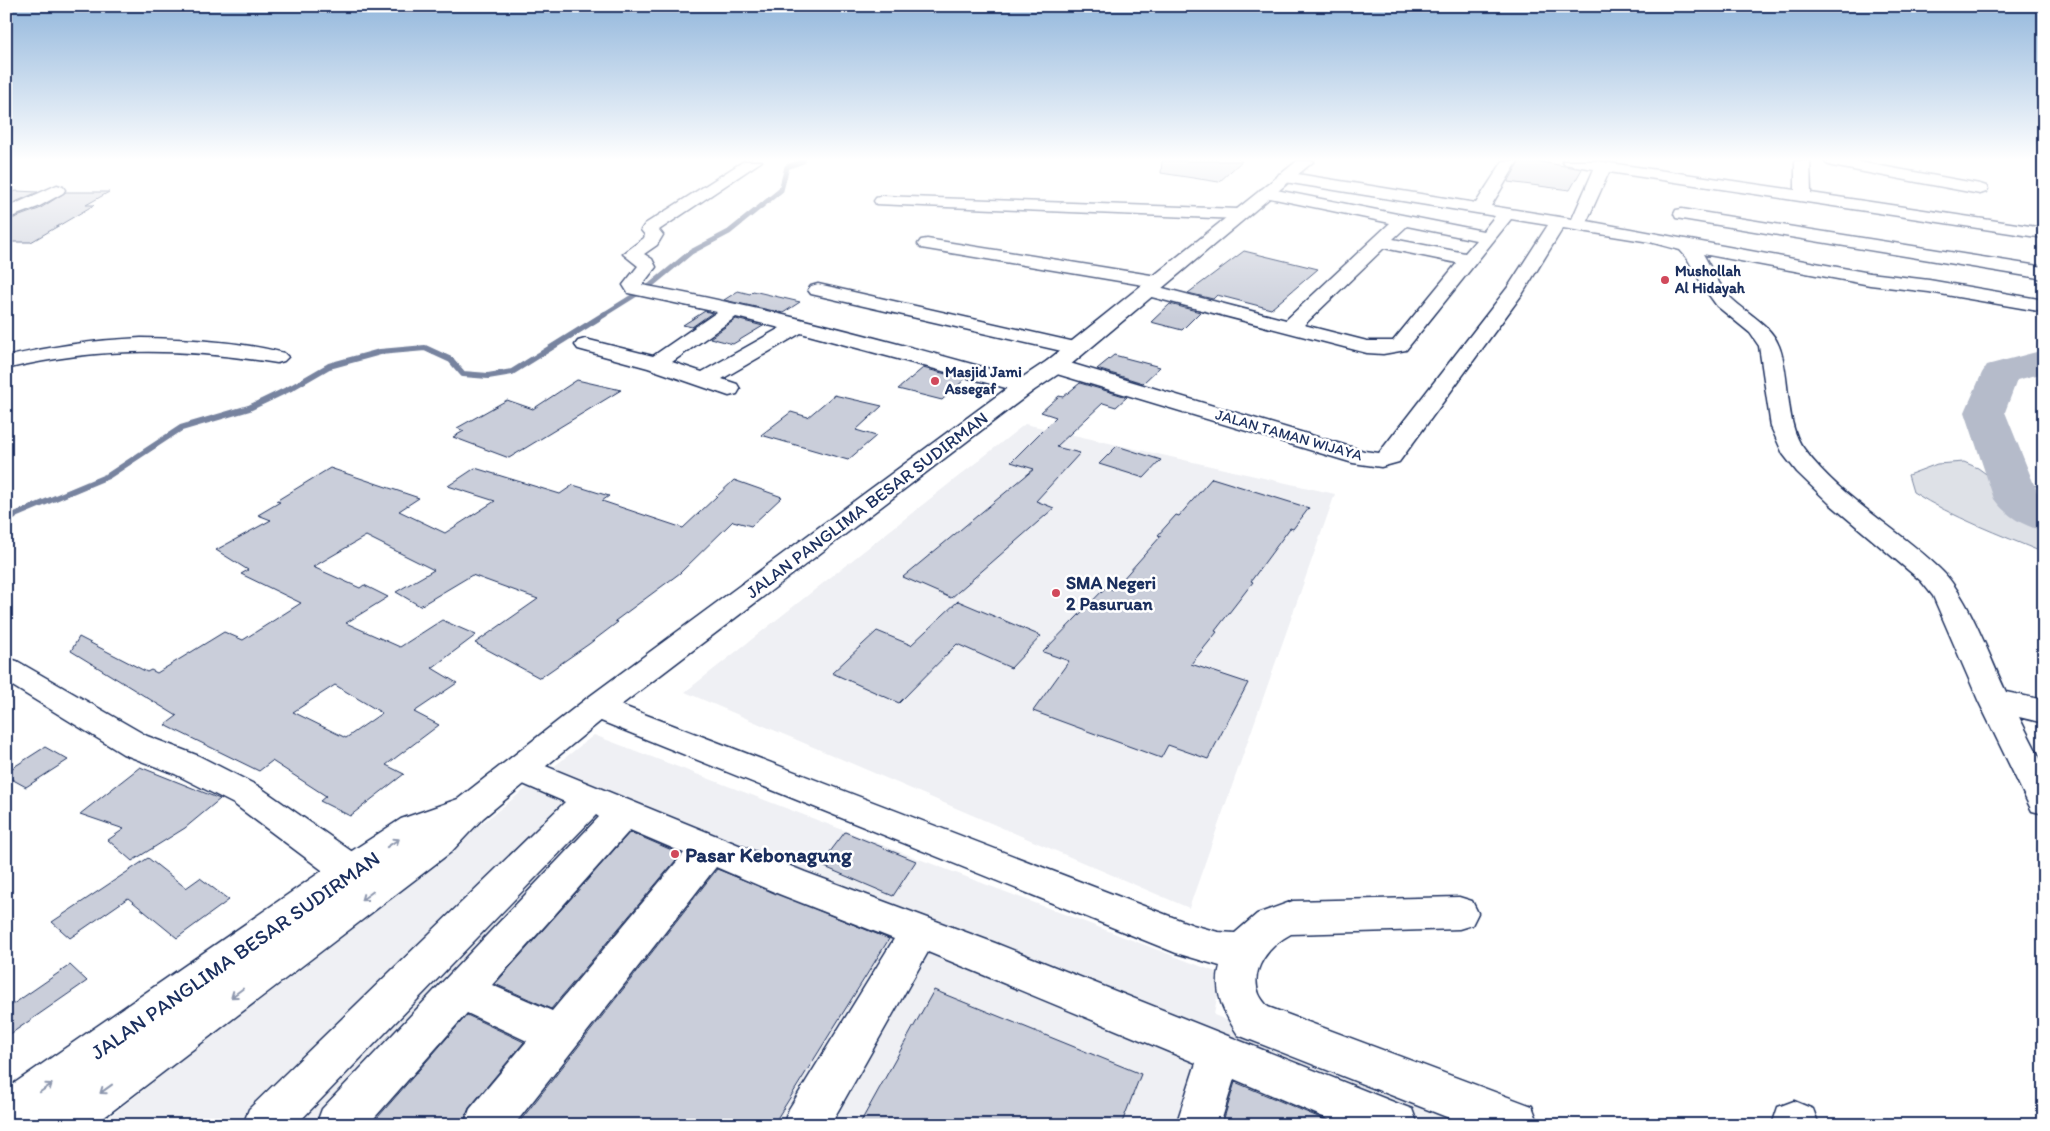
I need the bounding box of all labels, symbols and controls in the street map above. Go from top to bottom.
place label: Mushollah Al Hidayah [1674,262,1746,298]
marker: Mushollah Al Hidayah [1659,274,1671,286]
place label: Masjid Jami Assegaf [944,363,1022,399]
marker: Masjid Jami Assegaf [929,375,941,387]
street label: JALAN TAMAN WIJAYA [1213,405,1365,465]
street label: JALAN PANGLIMA BESAR SUDIRMAN [742,407,992,603]
place label: SMA Negeri 2 Pasuruan [1066,572,1156,615]
marker: SMA Negeri 2 Pasuruan [1050,587,1062,599]
one-way arrow [386,838,400,848]
place label: Pasar Kebonagung [685,842,853,868]
street label: JALAN PANGLIMA BESAR SUDIRMAN [86,845,384,1065]
marker: Pasar Kebonagung [669,848,681,860]
one-way arrow [361,890,374,901]
one-way arrow [231,987,244,998]
one-way arrow [39,1083,53,1093]
one-way arrow [100,1084,113,1095]

